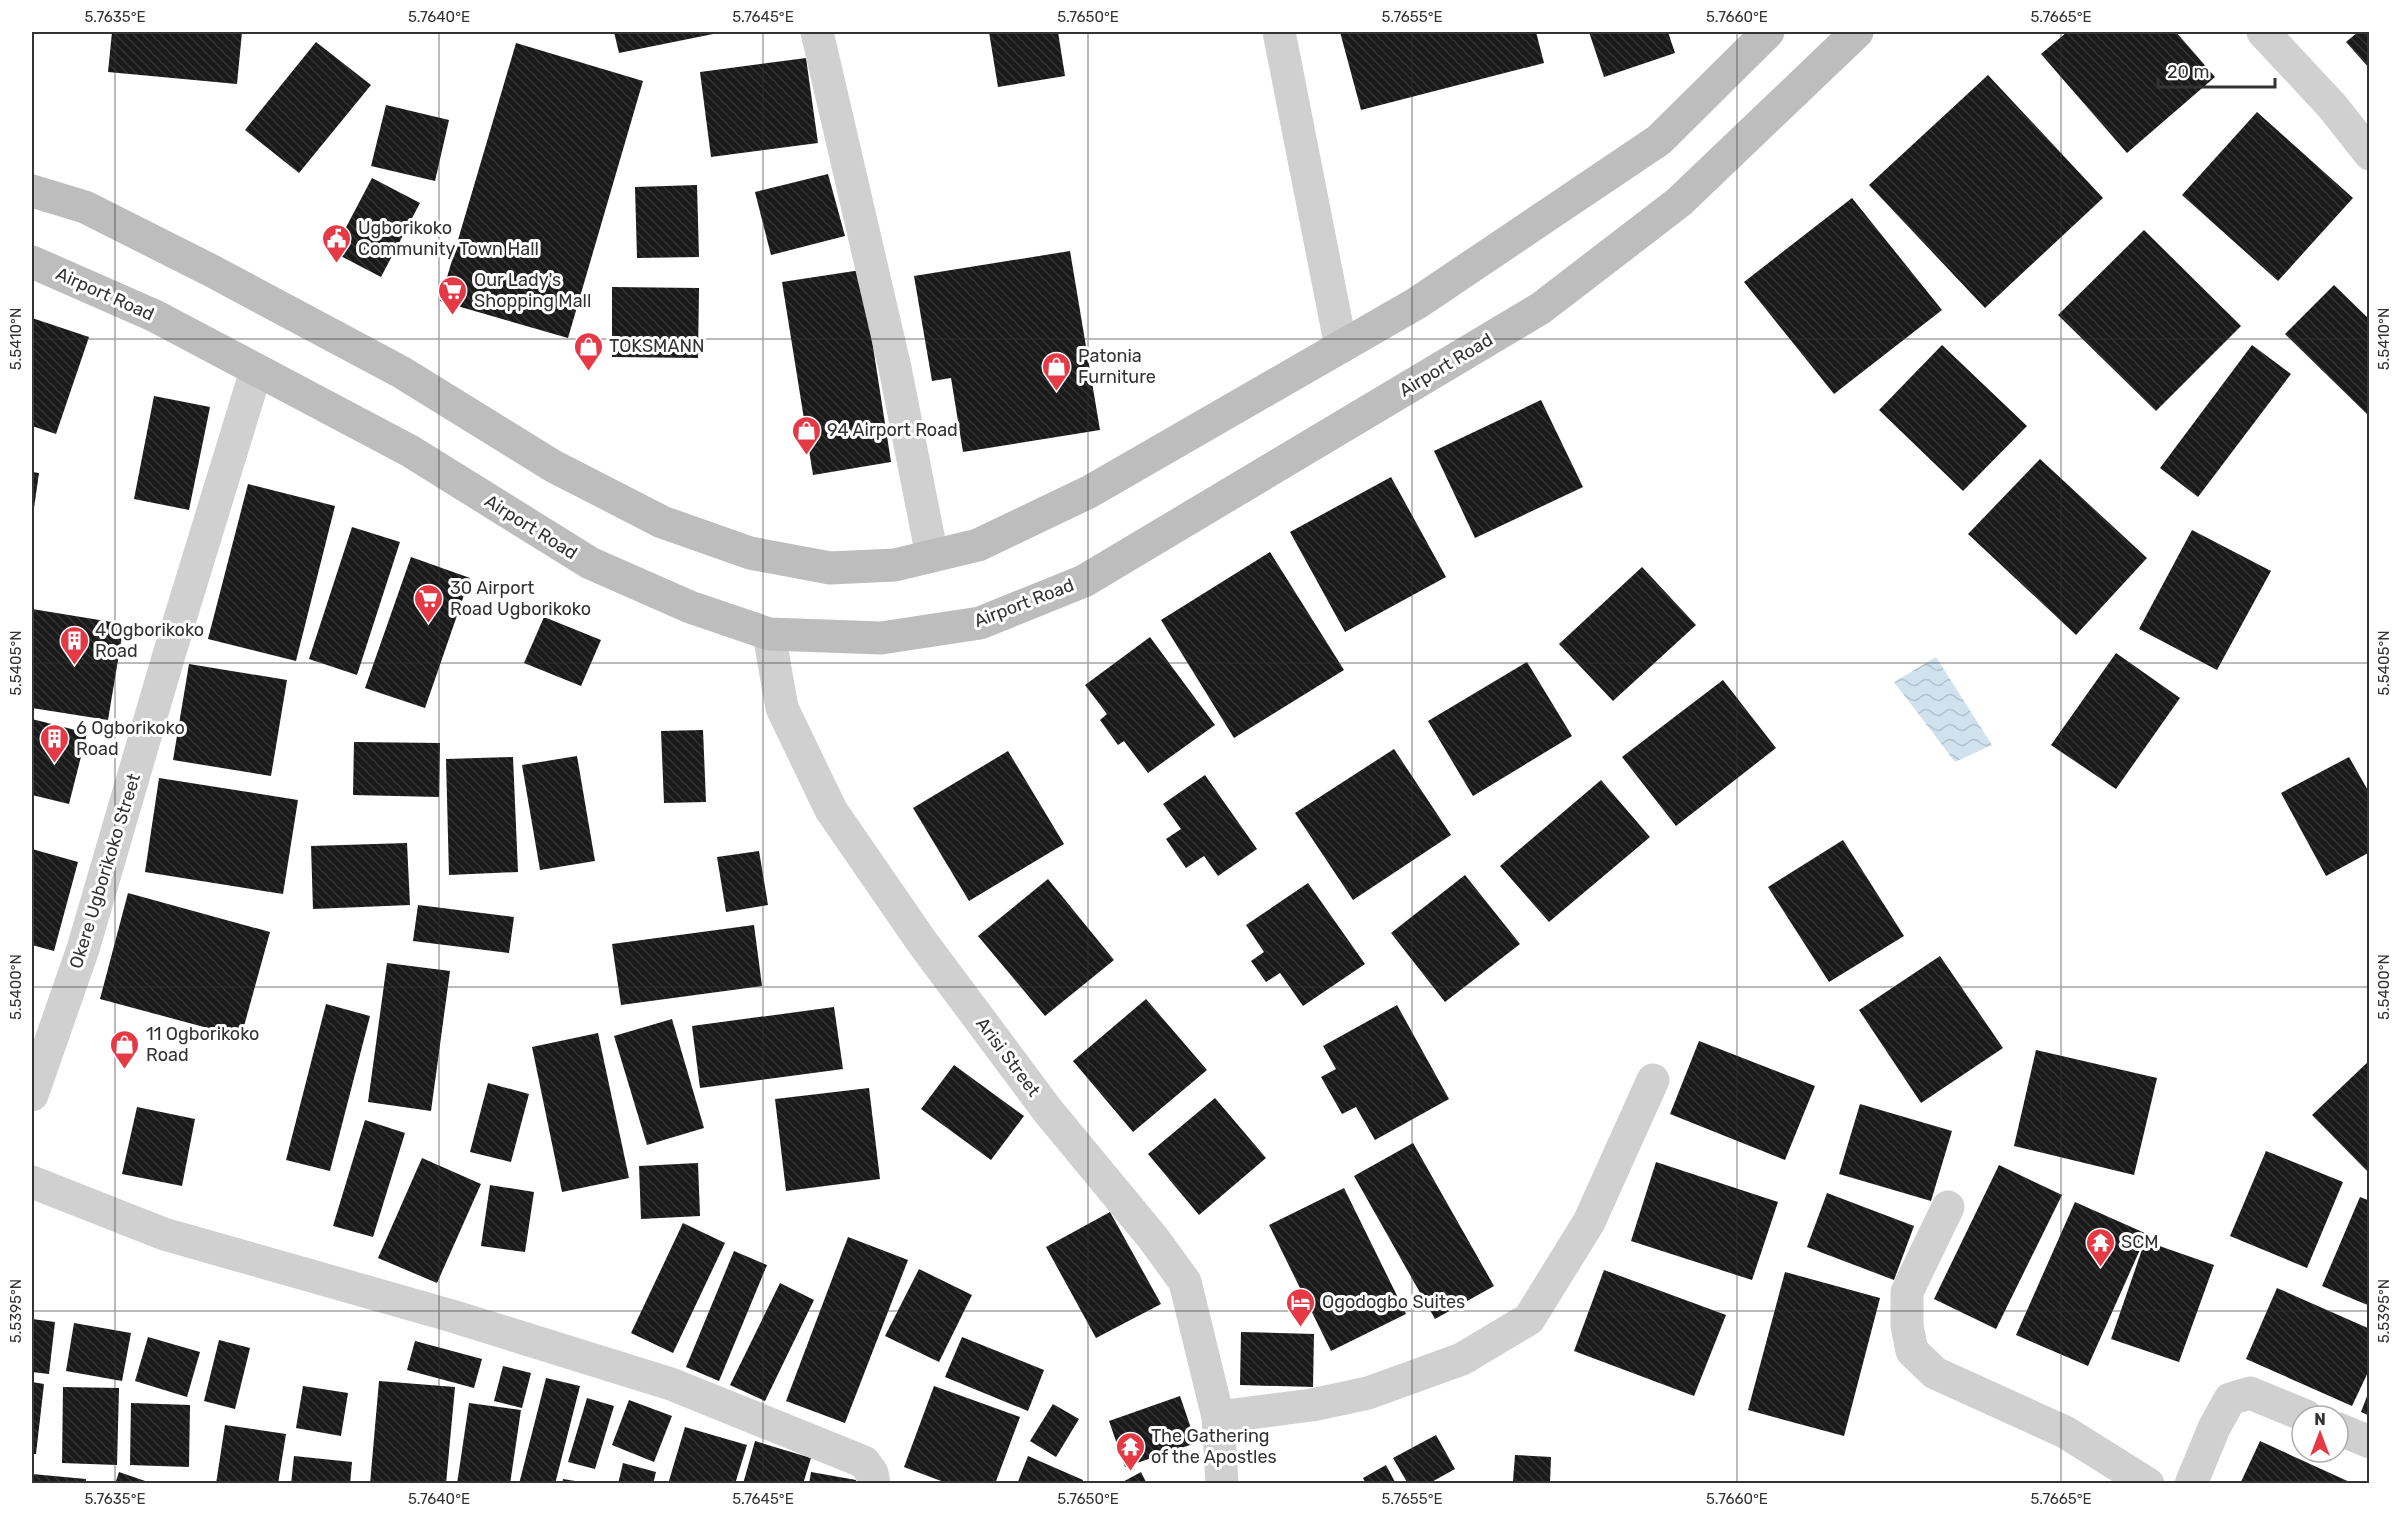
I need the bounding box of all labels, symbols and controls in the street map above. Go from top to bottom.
text: 5.7635°E [84,8,146,26]
text: 5.7640°E [408,8,470,26]
text: 5.7645°E [732,8,794,26]
text: 5.7650°E [1057,8,1119,26]
text: 5.7655°E [1381,8,1443,26]
text: 5.7660°E [1706,8,1768,26]
text: 5.7665°E [2030,8,2092,26]
scale bar [2158,51,2275,89]
text: 20 m [2167,61,2209,83]
place label: Ugborikoko Community Town Hall [358,217,539,260]
public building icon: Ugborikoko Community Town Hall [321,222,353,264]
street label: Airport Road [52,263,158,325]
place label: Our Lady's Shopping Mall [474,269,591,312]
supermarket icon: Our Lady's Shopping Mall [437,274,469,316]
text: 5.5410°N [7,308,25,370]
text: 5.5410°N [2375,308,2393,370]
street label: Airport Road [1395,328,1497,402]
shop icon: TOKSMANN [572,330,604,372]
place label: TOKSMANN [609,335,704,357]
place label: Patonia Furniture [1078,345,1156,388]
shop icon: Patonia Furniture [1041,350,1073,392]
shop icon: 94 Airport Road [790,414,822,456]
place label: 94 Airport Road [827,419,958,441]
street label: Airport Road [481,490,581,564]
street label: Airport Road [971,574,1077,632]
place label: 30 Airport Road Ugborikoko [450,577,591,620]
supermarket icon: 30 Airport Road Ugborikoko [413,582,445,624]
place label: 4 Ogborikoko Road [95,619,204,662]
building icon: 4 Ogborikoko Road [58,624,90,666]
text: 5.5405°N [7,630,25,696]
text: 5.5405°N [2375,630,2393,696]
place label: 6 Ogborikoko Road [76,717,185,760]
building icon: 6 Ogborikoko Road [39,722,71,764]
street label: Okere Ugborikoko Street [65,771,145,971]
text: 5.5400°N [7,954,25,1020]
text: 5.5400°N [2375,954,2393,1020]
street label: Arisi Street [971,1013,1045,1101]
place label: 11 Ogborikoko Road [146,1023,259,1066]
shop icon: 11 Ogborikoko Road [109,1028,141,1070]
temple icon: SCM [2084,1226,2116,1268]
place label: SCM [2121,1231,2158,1253]
text: 5.5395°N [7,1279,25,1343]
text: 5.5395°N [2375,1279,2393,1343]
hotel icon: Ogodogbo Suites [1285,1286,1317,1328]
place label: Ogodogbo Suites [1322,1291,1465,1313]
north arrow [2290,1404,2350,1464]
text: N [2314,1410,2326,1429]
place label: The Gathering of the Apostles [1151,1425,1277,1468]
temple icon: The Gathering of the Apostles [1114,1430,1146,1472]
text: 5.7635°E [84,1490,146,1508]
text: 5.7640°E [408,1490,470,1508]
text: 5.7645°E [732,1490,794,1508]
text: 5.7650°E [1057,1490,1119,1508]
text: 5.7655°E [1381,1490,1443,1508]
text: 5.7660°E [1706,1490,1768,1508]
text: 5.7665°E [2030,1490,2092,1508]

